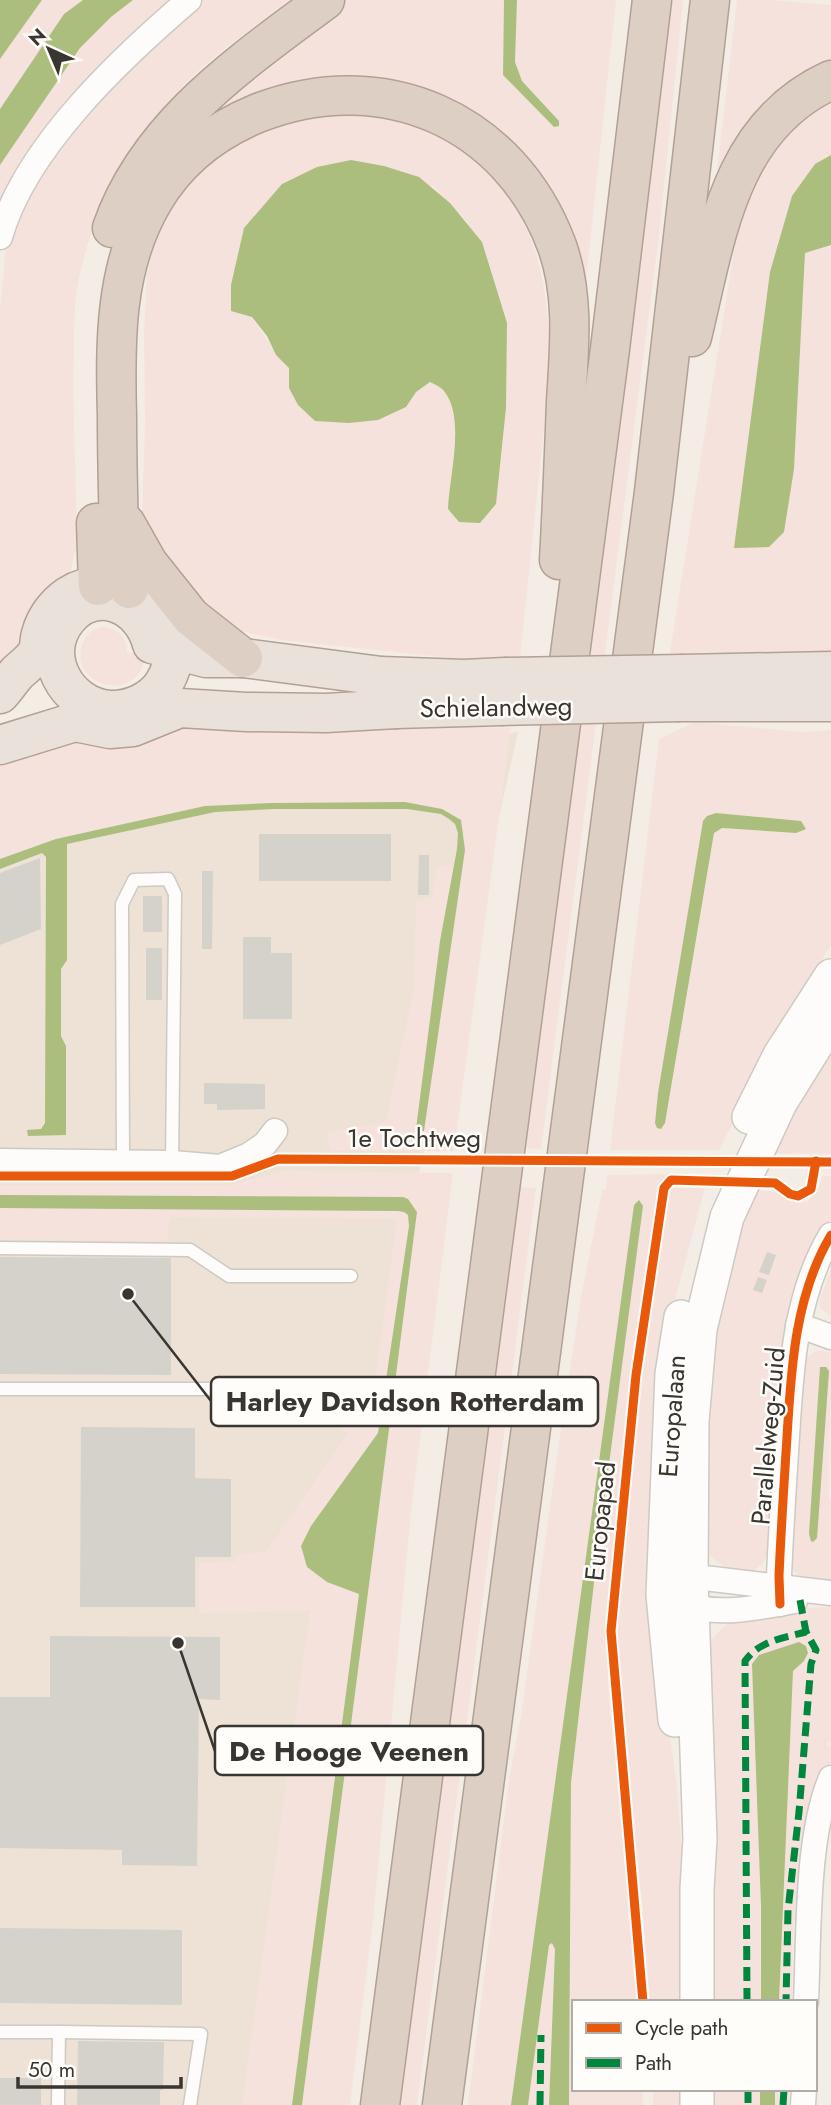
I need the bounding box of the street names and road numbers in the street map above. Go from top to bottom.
street label: Schielandweg [419,687,573,727]
street label: 1e Tochtweg [347,1119,481,1157]
street label: Parallelweg-Zuid [741,1346,795,1526]
street label: Europalaan [649,1353,695,1479]
street label: Europapad [575,1459,625,1583]

